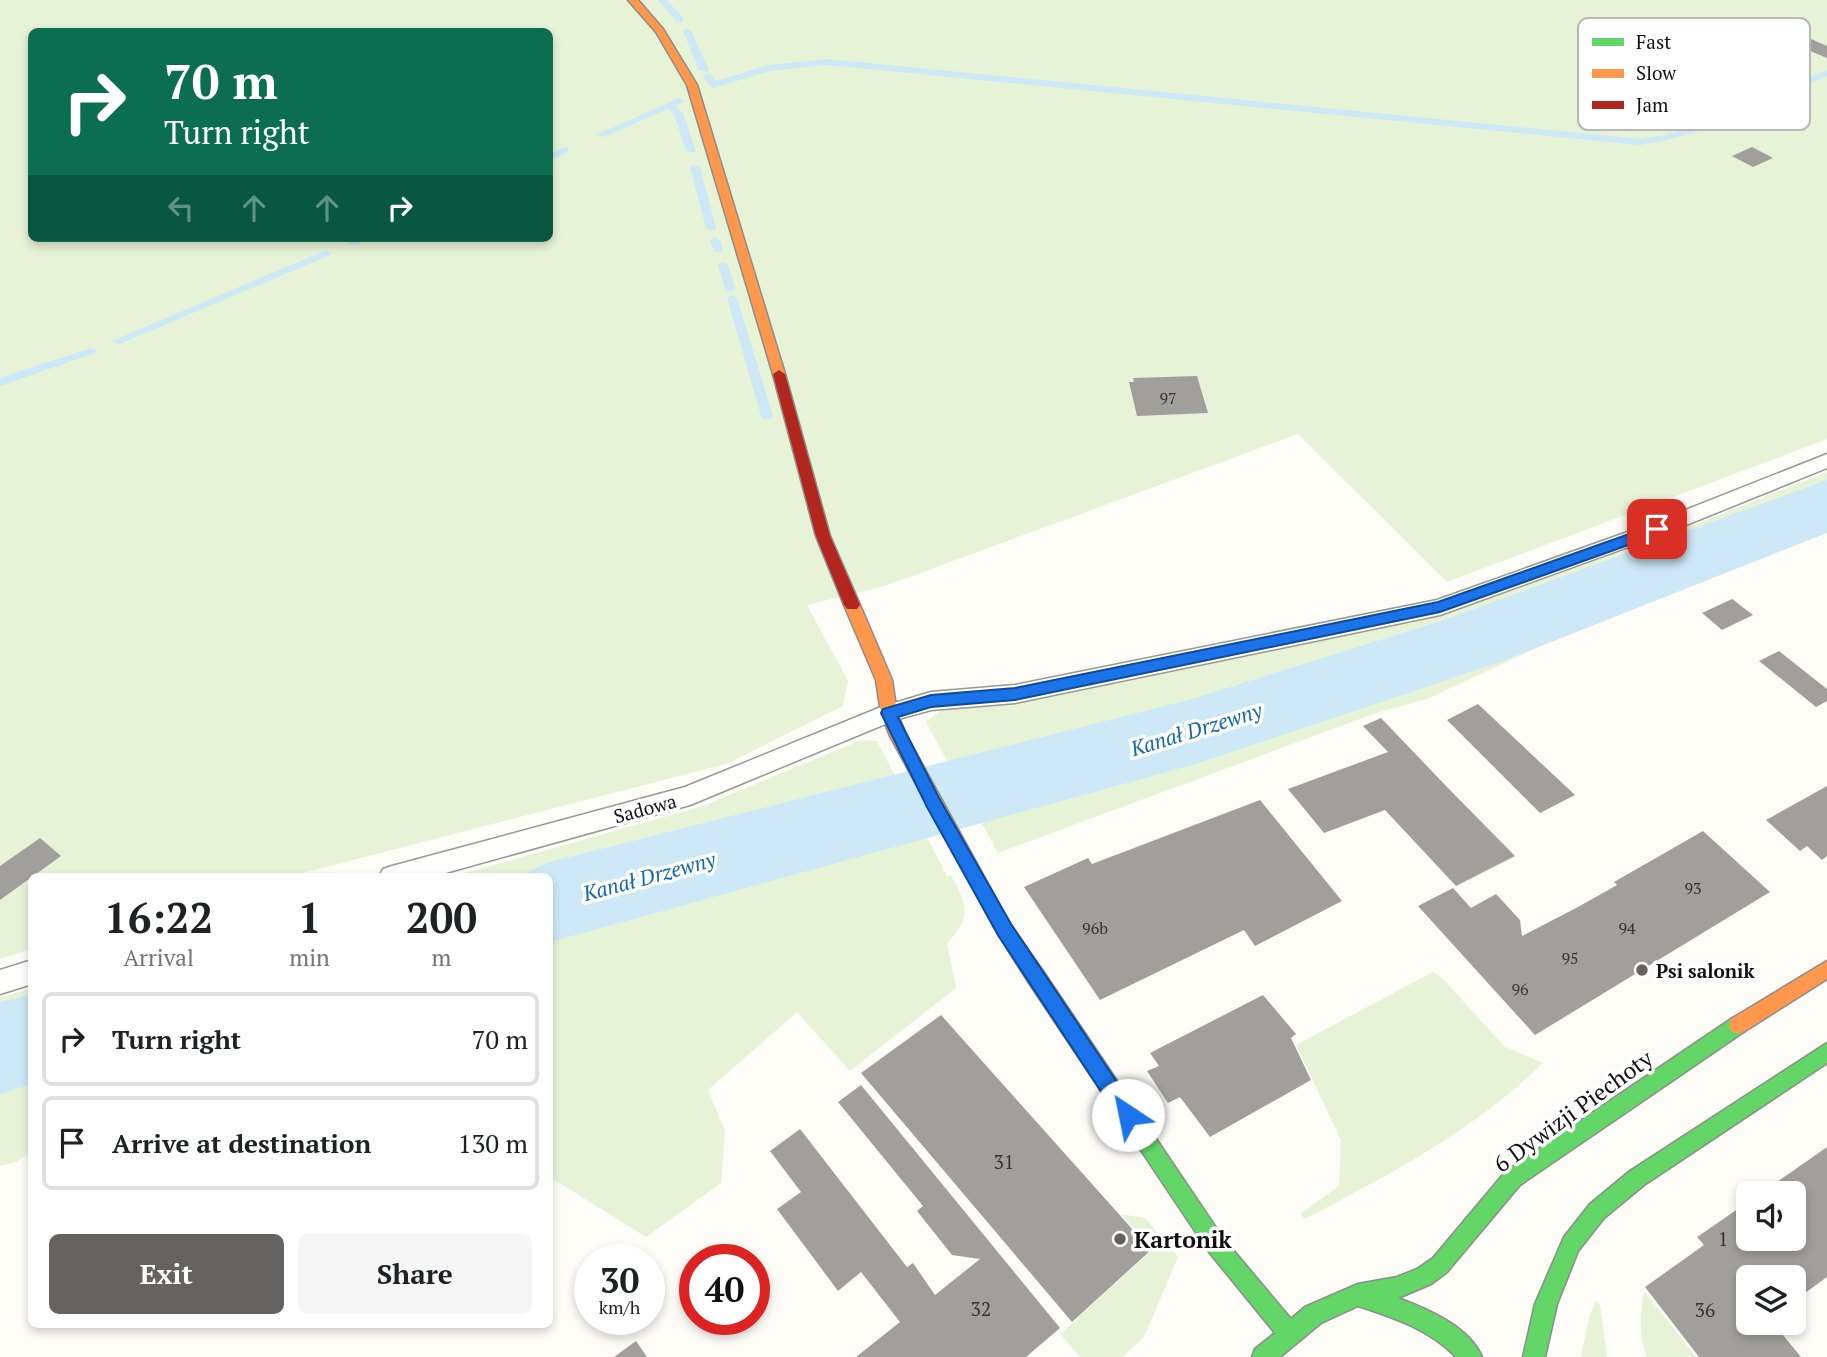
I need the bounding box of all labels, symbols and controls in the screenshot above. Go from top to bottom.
legend [1578,18,1810,130]
text: Fast [1636,29,1671,54]
text: 70 m [164,48,278,113]
icon: right [49,56,140,147]
text: Slow [1636,60,1677,85]
text: Jam [1636,92,1669,117]
text: Turn right [164,111,310,153]
icon: left [162,189,200,227]
icon: ahead [235,189,273,227]
icon: ahead [308,189,346,227]
icon: right [381,189,419,227]
house number: 97 [1159,387,1177,409]
pin [1627,499,1687,559]
icon: arrive [1638,510,1676,548]
water label: Kanał Drzewny [1126,696,1265,763]
street label: Sadowa [611,788,680,828]
water label: Kanał Drzewny [579,845,719,907]
house number: 93 [1684,877,1702,899]
text: 16:22 [104,889,213,945]
text: 1 [298,889,321,945]
text: 200 [406,889,477,945]
house number: 96b [1082,917,1108,939]
house number: 94 [1618,917,1636,939]
text: Arrival [123,942,194,973]
text: min [289,942,330,973]
text: m [431,942,451,973]
house number: 95 [1561,947,1579,969]
place label: Psi salonik [1656,958,1755,983]
marker: Psi salonik [1634,962,1650,978]
house number: 96 [1511,978,1529,1000]
icon: right [53,1020,91,1058]
text: Turn right [112,1022,241,1056]
text: 70 m [472,1022,528,1056]
street label: 6 Dywizji Piechoty [1487,1043,1659,1179]
position arrow [1091,1078,1165,1152]
icon: arrive [53,1124,91,1162]
text: Arrive at destination [112,1126,371,1160]
text: 130 m [458,1126,528,1160]
house number: 31 [994,1149,1014,1174]
map controls [1736,1181,1806,1335]
button: sound [1736,1181,1806,1251]
place label: Kartonik [1134,1224,1232,1255]
house number: 1 [1718,1226,1728,1251]
marker: Kartonik [1112,1231,1128,1247]
button: Exit [49,1234,284,1314]
button: Share [298,1234,532,1314]
speed limit sign: 40 [679,1244,770,1335]
text: 30 [600,1257,639,1303]
button: layers [1736,1265,1806,1335]
text: km/h [599,1295,640,1319]
house number: 32 [971,1296,991,1321]
house number: 36 [1695,1297,1715,1322]

